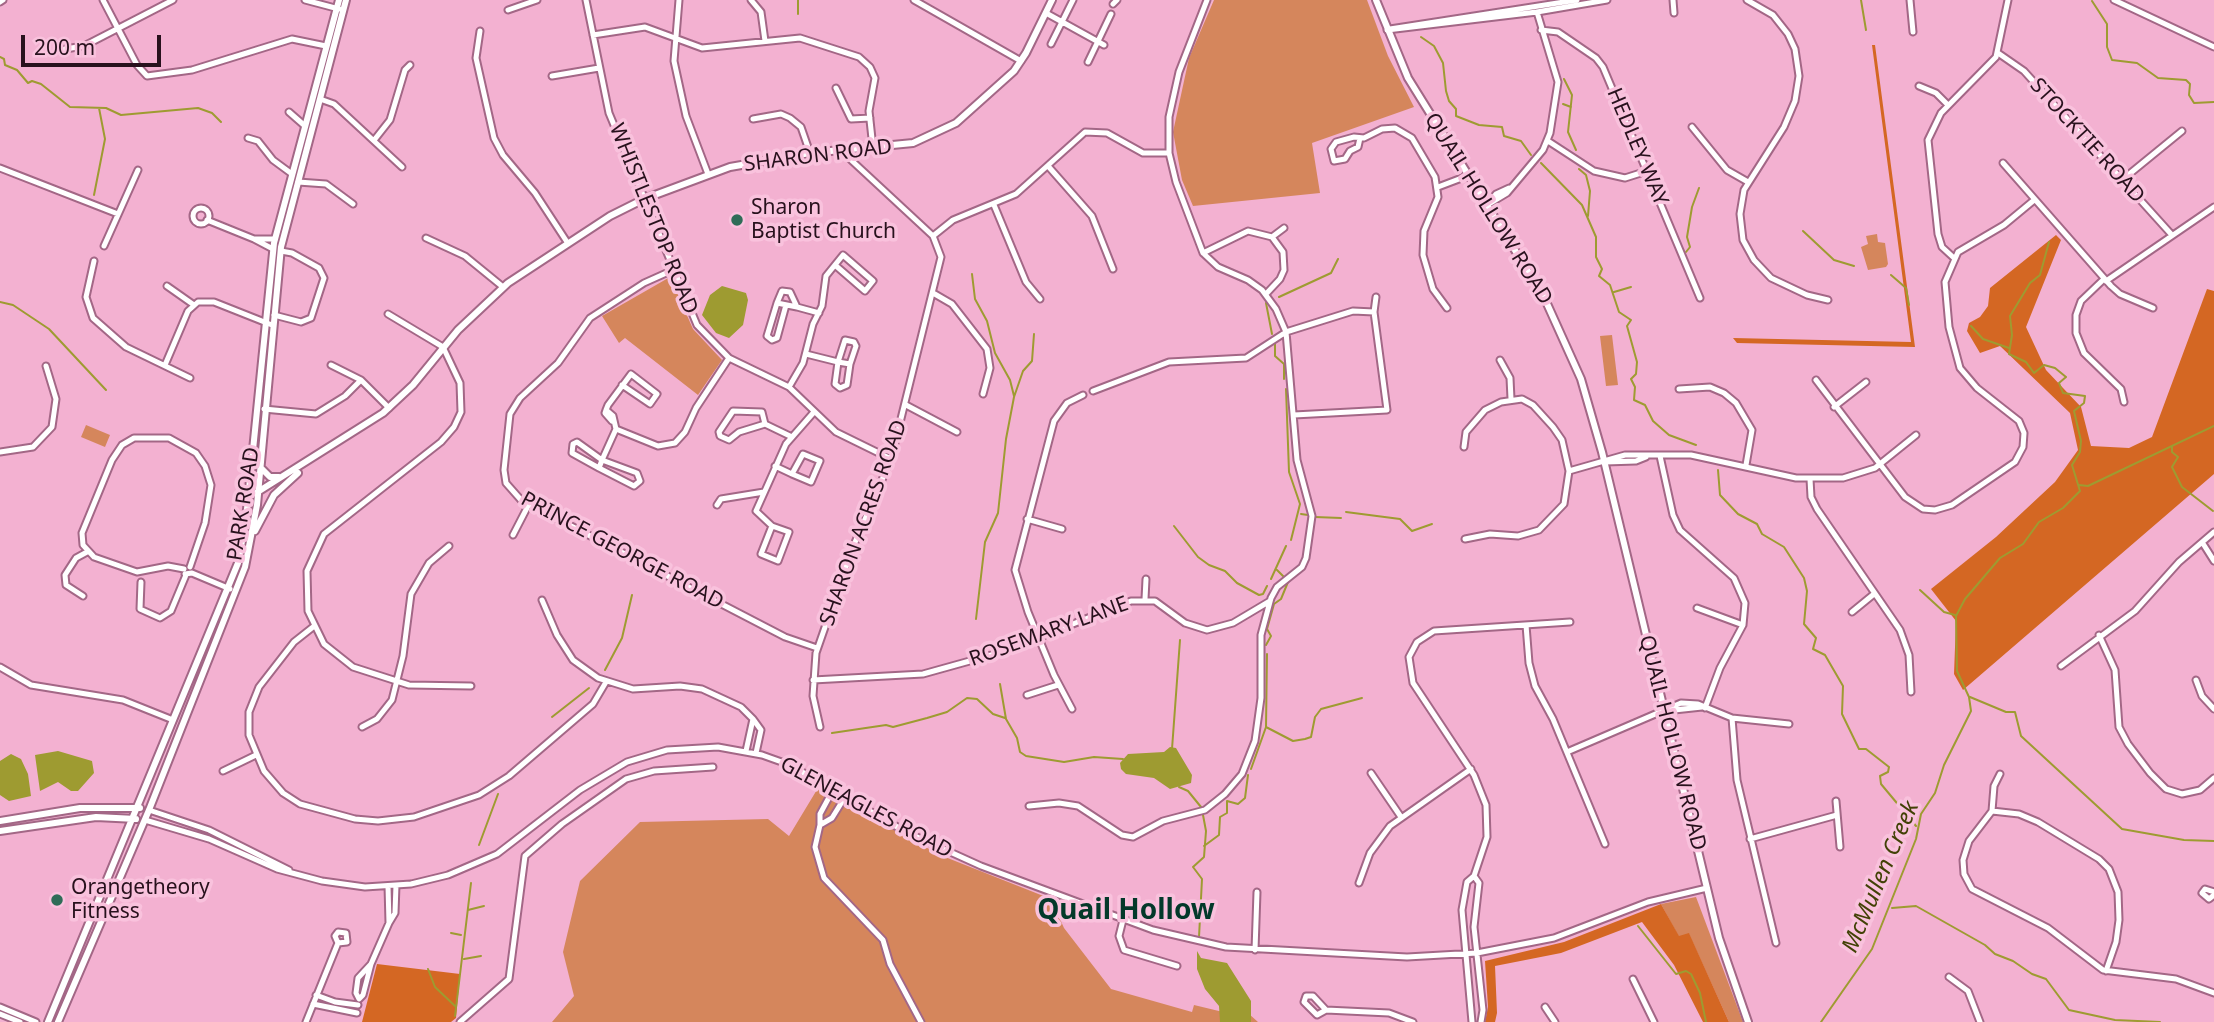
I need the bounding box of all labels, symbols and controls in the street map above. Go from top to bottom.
scale bar [24,21,164,65]
text: 200 m [34,33,95,61]
street label: STOCKTIE ROAD [2024,73,2150,209]
street label: HEDLEY WAY [1601,84,1673,210]
street label: QUAIL HOLLOW ROAD [1419,109,1557,309]
street label: WHISTLESTOP ROAD [603,120,703,318]
street label: SHARON ROAD [742,134,894,178]
place label: Sharon Baptist Church [751,195,896,245]
marker: Sharon Baptist Church [729,212,745,228]
street label: SHARON ACRES ROAD [815,417,913,629]
street label: PARK ROAD [223,446,265,562]
street label: PRINCE GEORGE ROAD [516,487,728,615]
street label: ROSEMARY LANE [966,591,1132,673]
street label: QUAIL HOLLOW ROAD [1633,633,1711,853]
street label: GLENEAGLES ROAD [776,752,956,864]
water label: McMullen Creek [1837,797,1925,957]
place label: Orangetheory Fitness [71,875,210,925]
marker: Orangetheory Fitness [49,892,65,908]
district label: Quail Hollow [1037,894,1215,928]

